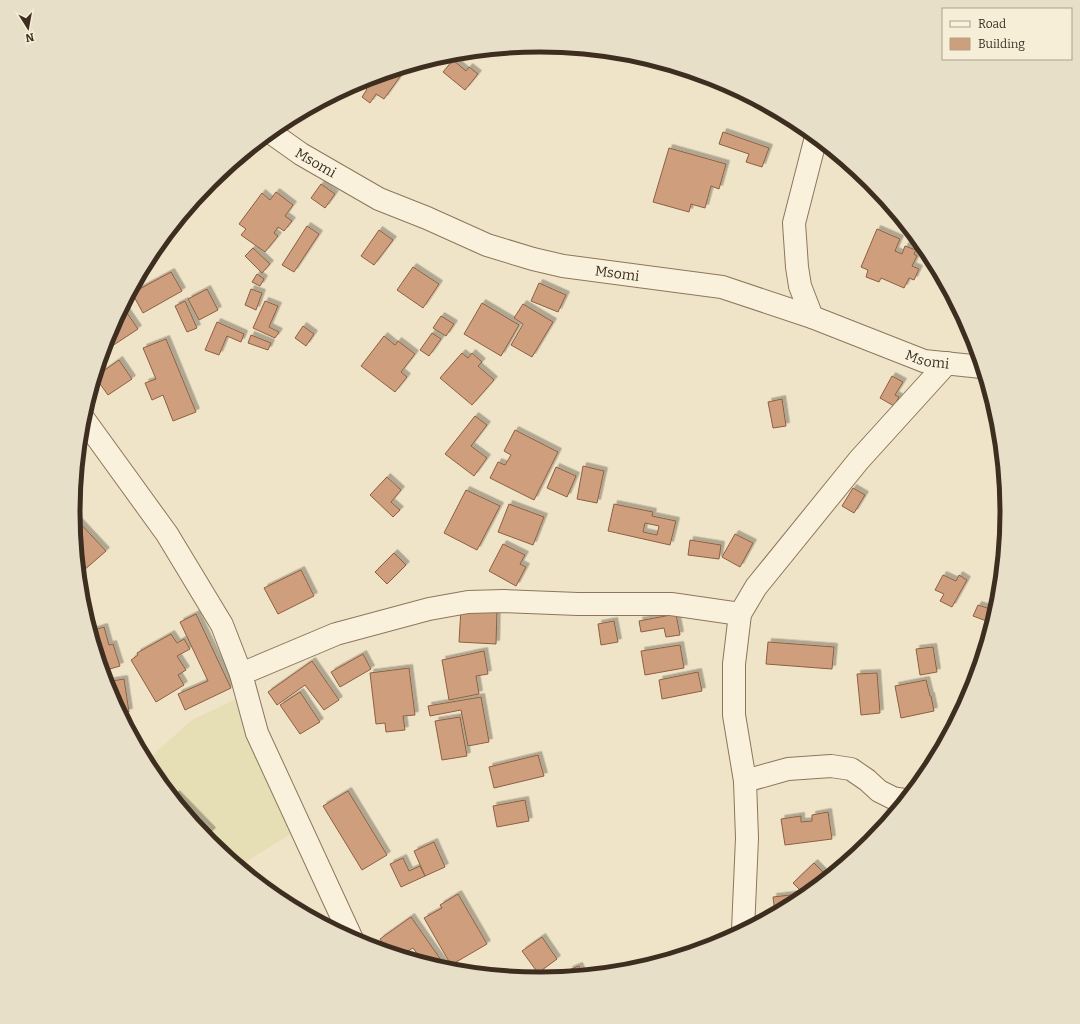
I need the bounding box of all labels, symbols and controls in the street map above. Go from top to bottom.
north arrow [8,8,48,48]
legend [942,8,1072,60]
text: Road [978,17,1006,31]
text: N [24,30,35,45]
text: Building [978,37,1025,51]
street label: Msomi [292,144,339,181]
street label: Msomi [594,262,640,284]
street label: Msomi [903,346,950,372]

